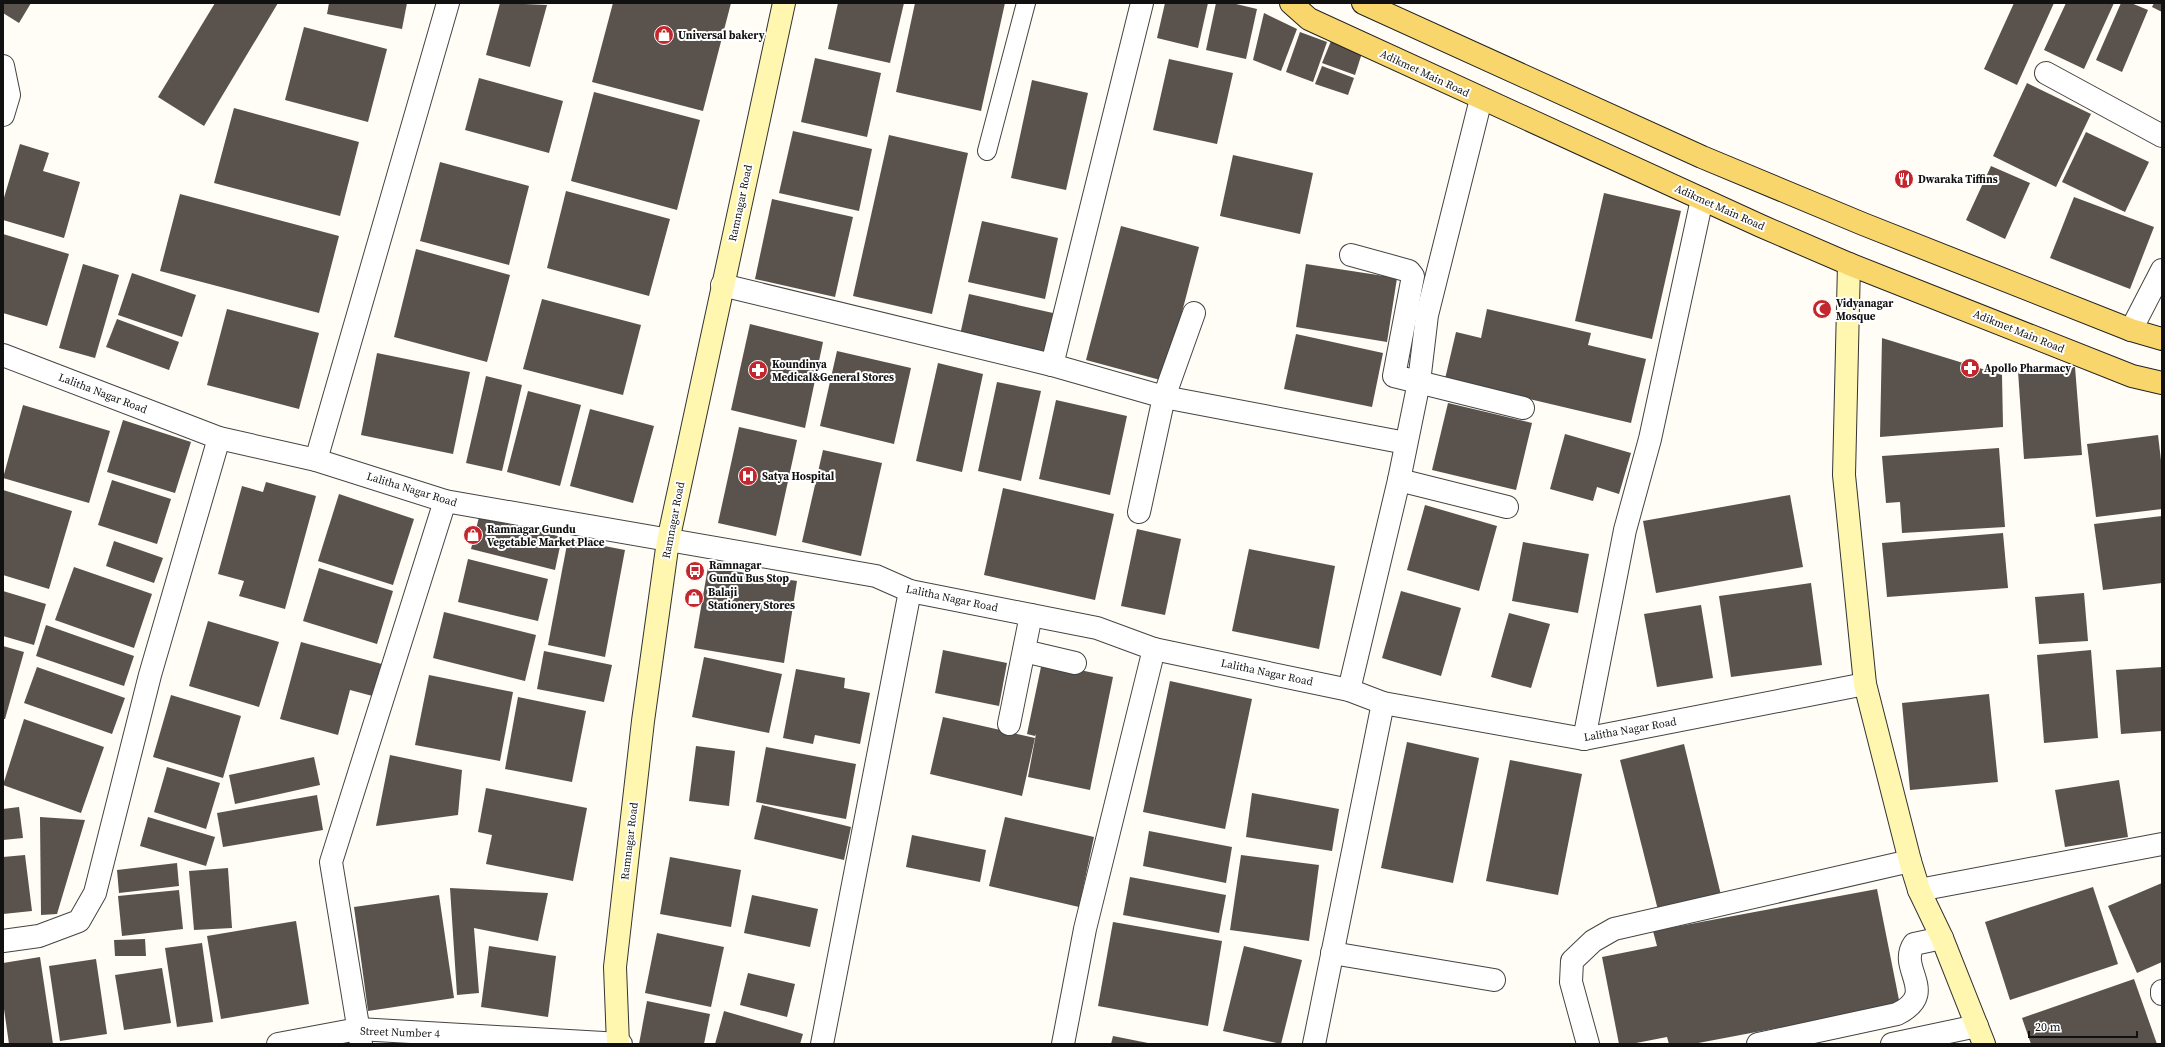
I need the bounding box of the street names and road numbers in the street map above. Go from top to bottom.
street label: Adikmet Main Road [1378,46,1473,101]
street label: Ramnagar Road [725,163,756,243]
street label: Adikmet Main Road [1672,181,1768,234]
street label: Adikmet Main Road [1971,306,2067,357]
street label: Lalitha Nagar Road [56,370,150,418]
street label: Lalitha Nagar Road [365,469,460,511]
street label: Ramnagar Road [659,480,688,560]
street label: Lalitha Nagar Road [905,581,1000,616]
street label: Lalitha Nagar Road [1220,655,1315,690]
street label: Lalitha Nagar Road [1583,714,1678,745]
street label: Ramnagar Road [617,801,642,881]
street label: Street Number 4 [360,1024,441,1041]

